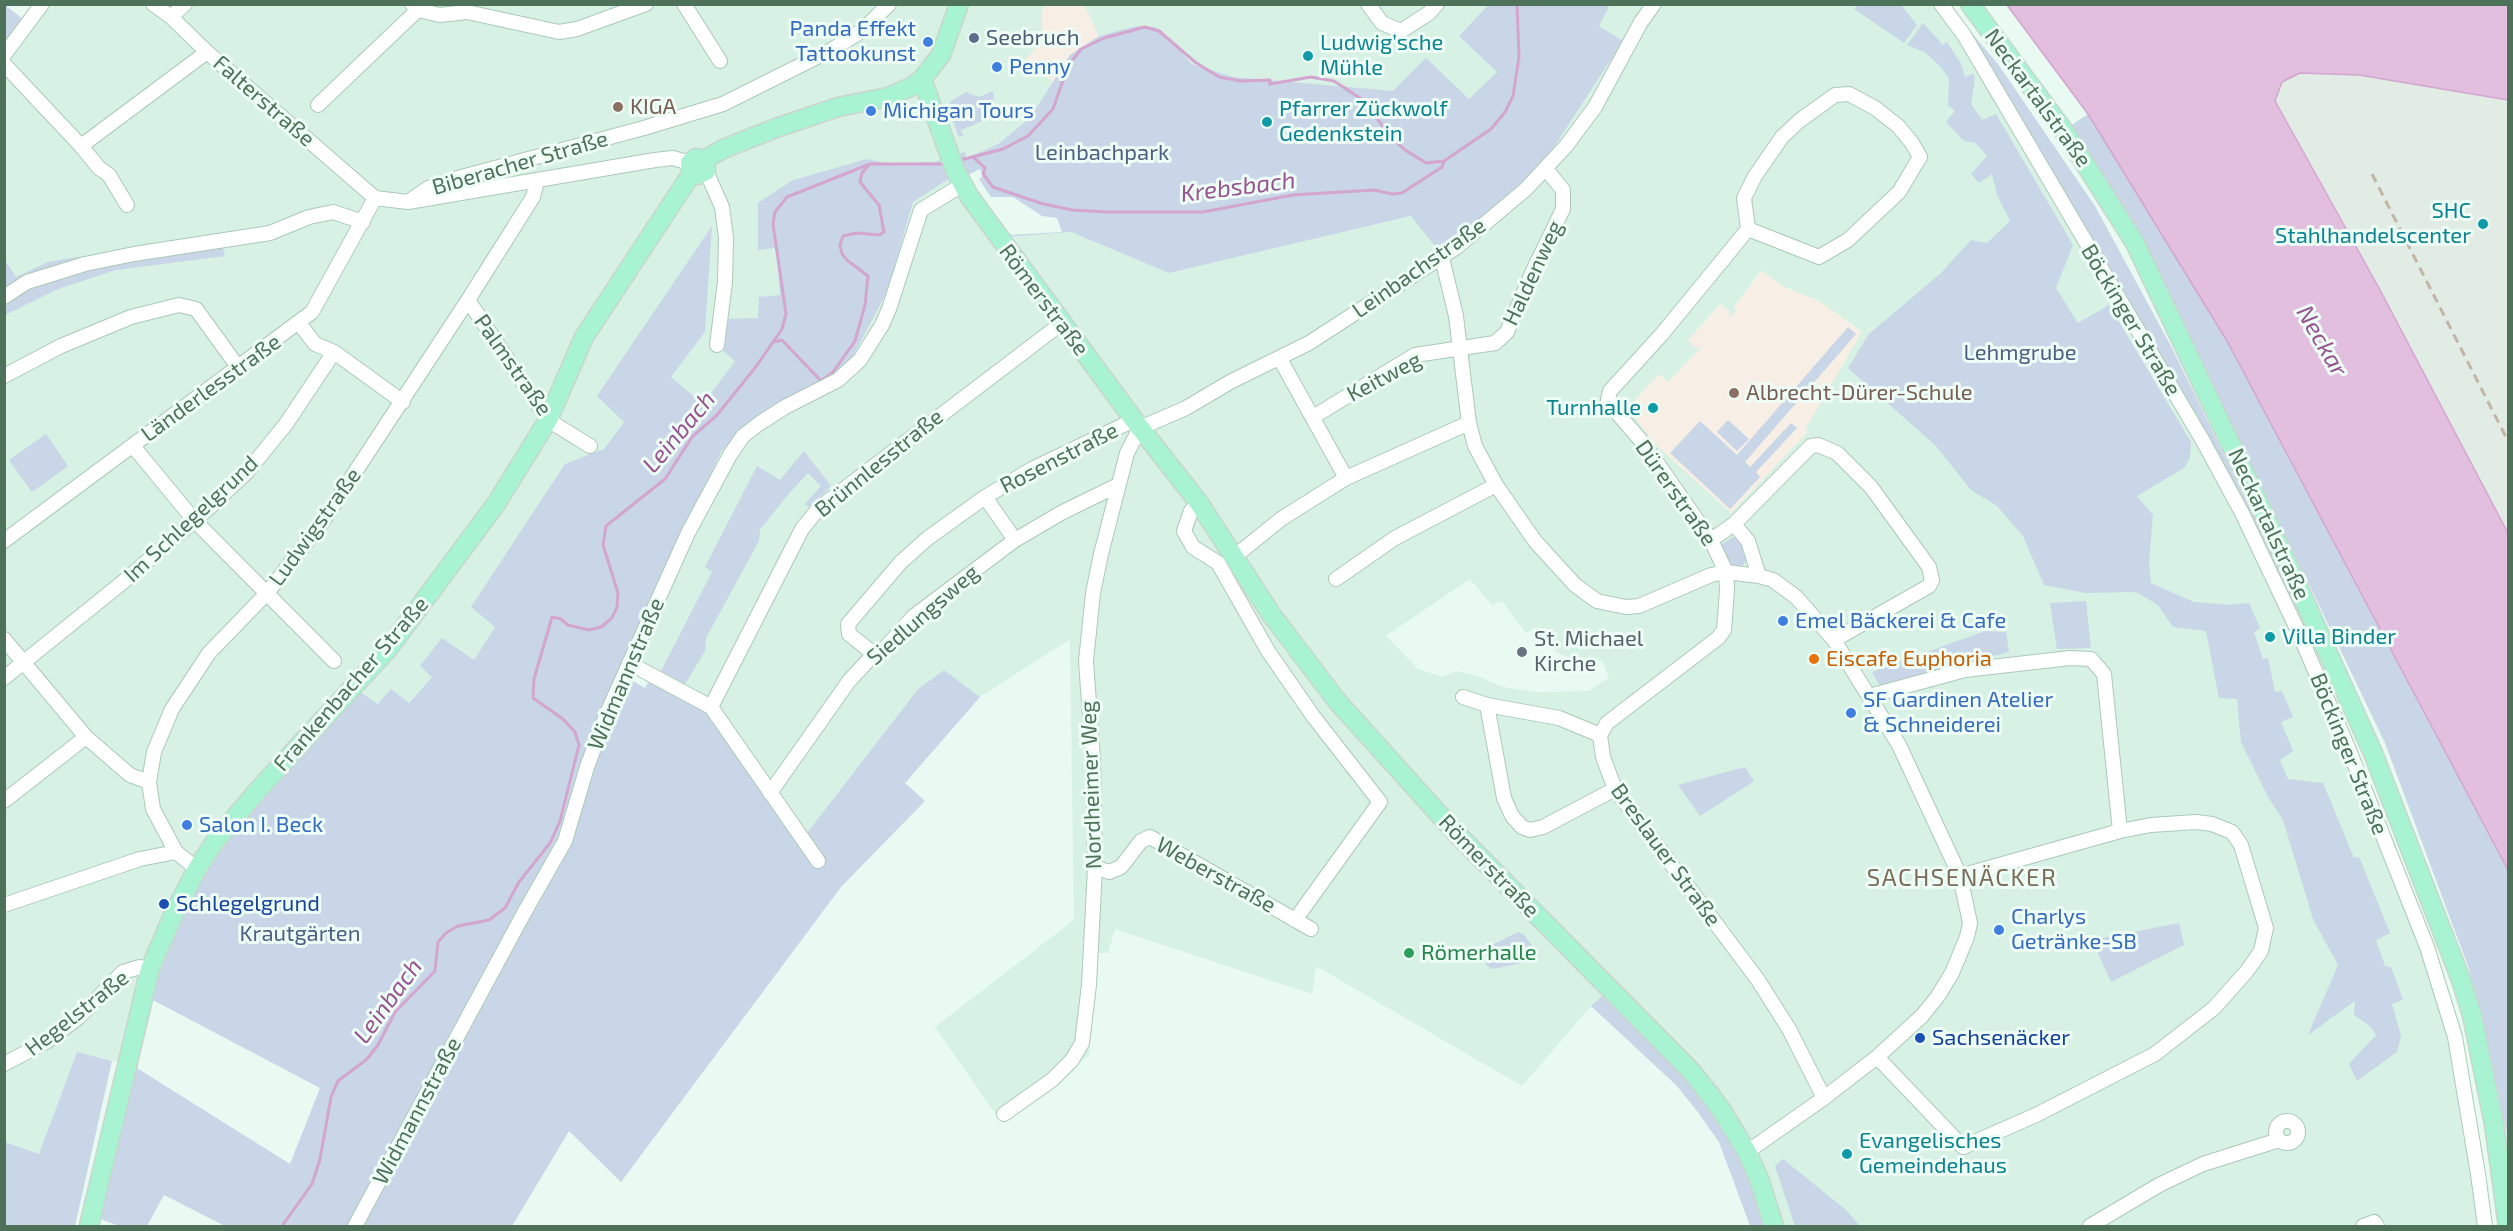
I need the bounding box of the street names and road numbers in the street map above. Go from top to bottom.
street label: Neckartalstraße [1979,24,2097,172]
street label: Falterstraße [208,50,320,152]
street label: Biberacher Straße [429,125,611,201]
street label: Leinbachstraße [1347,212,1491,324]
street label: Haldenweg [1497,216,1569,330]
street label: Römerstraße [993,239,1095,361]
street label: Böckinger Straße [2075,239,2187,401]
street label: Palmstraße [468,309,558,421]
street label: Länderlesstraße [136,329,286,447]
street label: Keitweg [1342,346,1426,408]
street label: Brünnlesstraße [810,403,948,523]
street label: Rosenstraße [996,417,1122,499]
street label: Dürerstraße [1630,435,1722,551]
street label: Neckartalstraße [2222,444,2316,604]
street label: Im Schlegelgrund [118,450,264,588]
street label: Ludwigstraße [263,463,367,591]
street label: Siedlungsweg [862,559,984,671]
street label: Frankenbacher Straße [268,591,434,777]
street label: Widmannstraße [582,594,670,754]
street label: Böckinger Straße [2305,669,2393,839]
street label: Nordheimer Weg [1075,700,1107,870]
street label: Breslauer Straße [1605,778,1727,932]
street label: Römerstraße [1433,809,1545,923]
street label: Weberstraße [1152,831,1280,919]
street label: Hegelstraße [20,964,134,1062]
street label: Widmannstraße [367,1033,467,1189]

